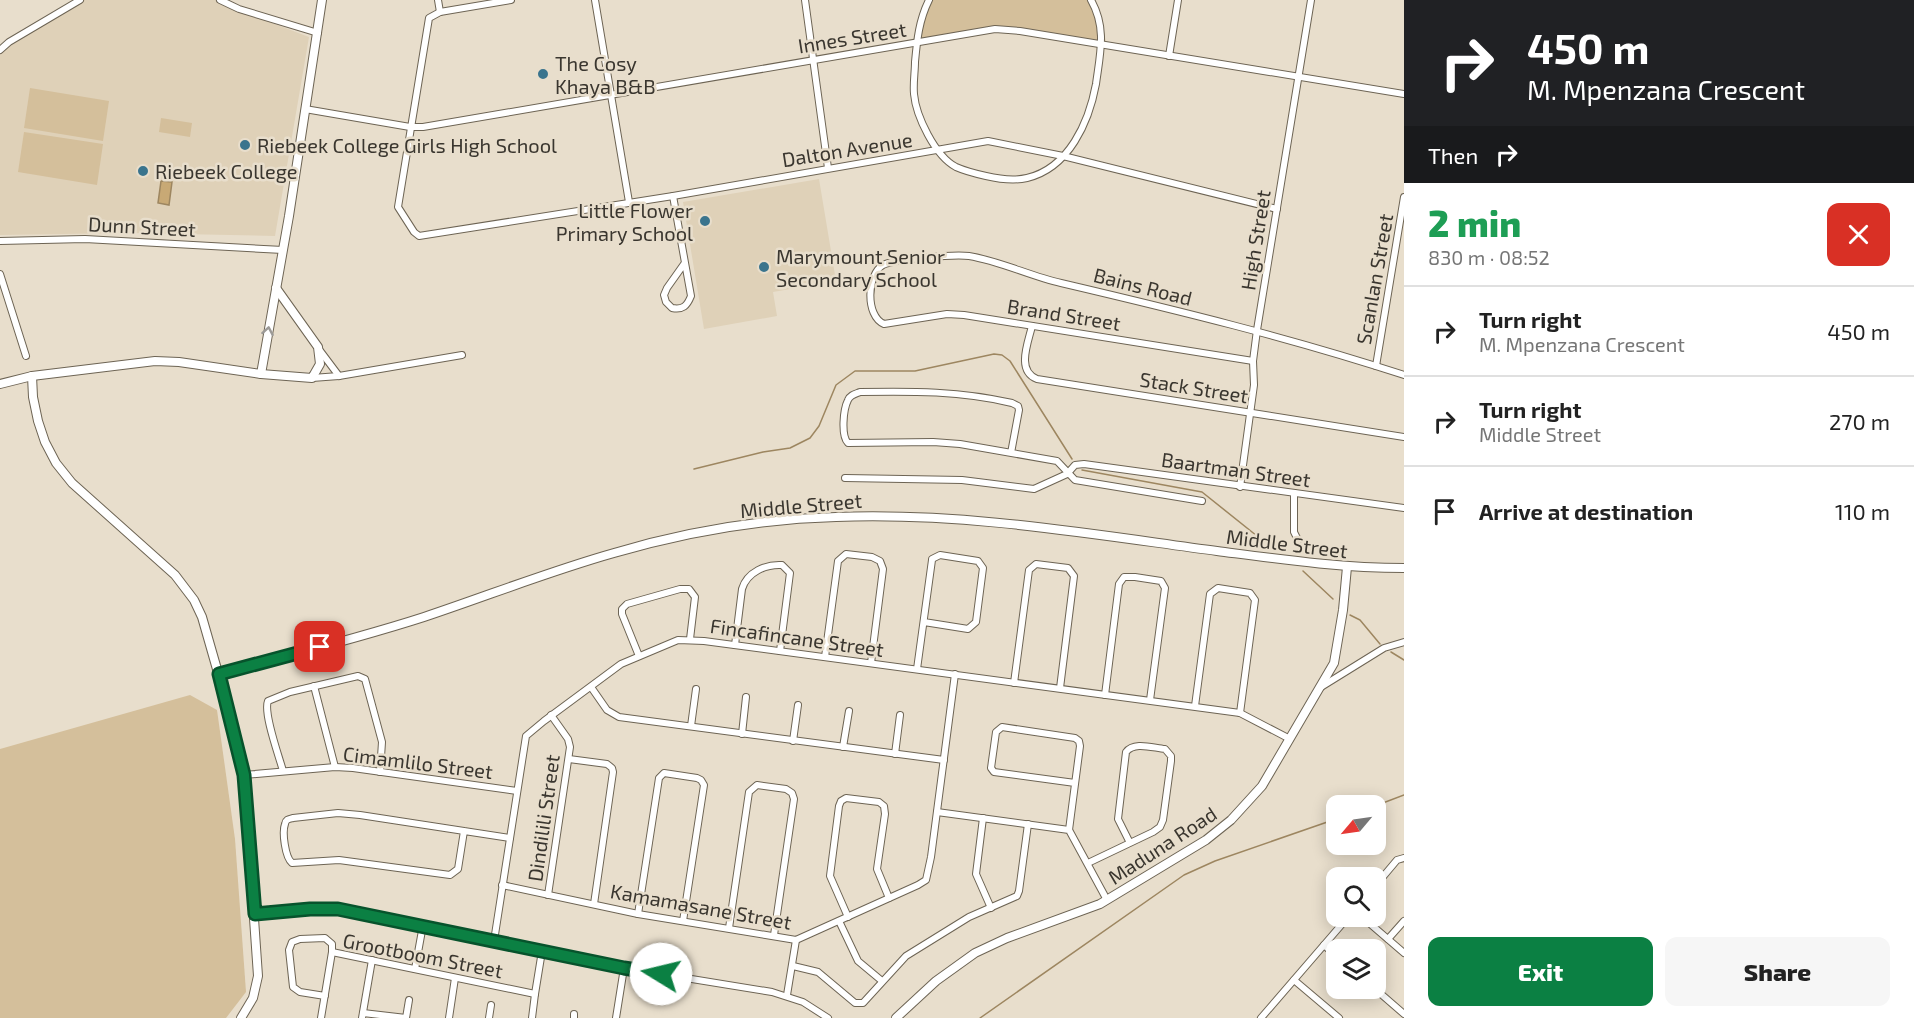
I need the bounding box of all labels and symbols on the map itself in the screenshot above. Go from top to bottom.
street label: Innes Street [796,17,908,57]
place label: The Cosy Khaya B&B [555,51,656,98]
marker: The Cosy Khaya B&B [536,67,550,81]
street label: Dalton Avenue [780,127,914,171]
place label: Riebeek College Girls High School [257,133,557,157]
marker: Riebeek College Girls High School [238,138,252,152]
place label: Riebeek College [155,159,298,183]
marker: Riebeek College [136,164,150,178]
street label: High Street [1235,188,1275,292]
place label: Little Flower Primary School [556,198,693,245]
street label: Dunn Street [87,211,197,241]
street label: Scanlan Street [1351,211,1397,346]
marker: Little Flower Primary School [698,214,712,228]
place label: Marymount Senior Secondary School [776,244,945,291]
marker: Marymount Senior Secondary School [757,260,771,274]
street label: Bains Road [1091,262,1195,310]
street label: Brand Street [1006,293,1123,335]
one-way arrow [261,326,274,336]
street label: Stack Street [1138,367,1250,407]
street label: Baartman Street [1160,447,1312,491]
street label: Middle Street [739,488,863,522]
street label: Middle Street [1225,524,1349,562]
street label: Fincafincane Street [709,613,886,661]
pin [294,621,345,672]
street label: Cimamlilo Street [342,741,495,783]
street label: Dindilili Street [522,753,564,883]
north arrow [1326,795,1386,855]
street label: Maduna Road [1103,801,1221,889]
street label: Kamamasane Street [609,878,794,934]
street label: Grootboom Street [341,928,505,982]
position arrow [629,942,693,1006]

